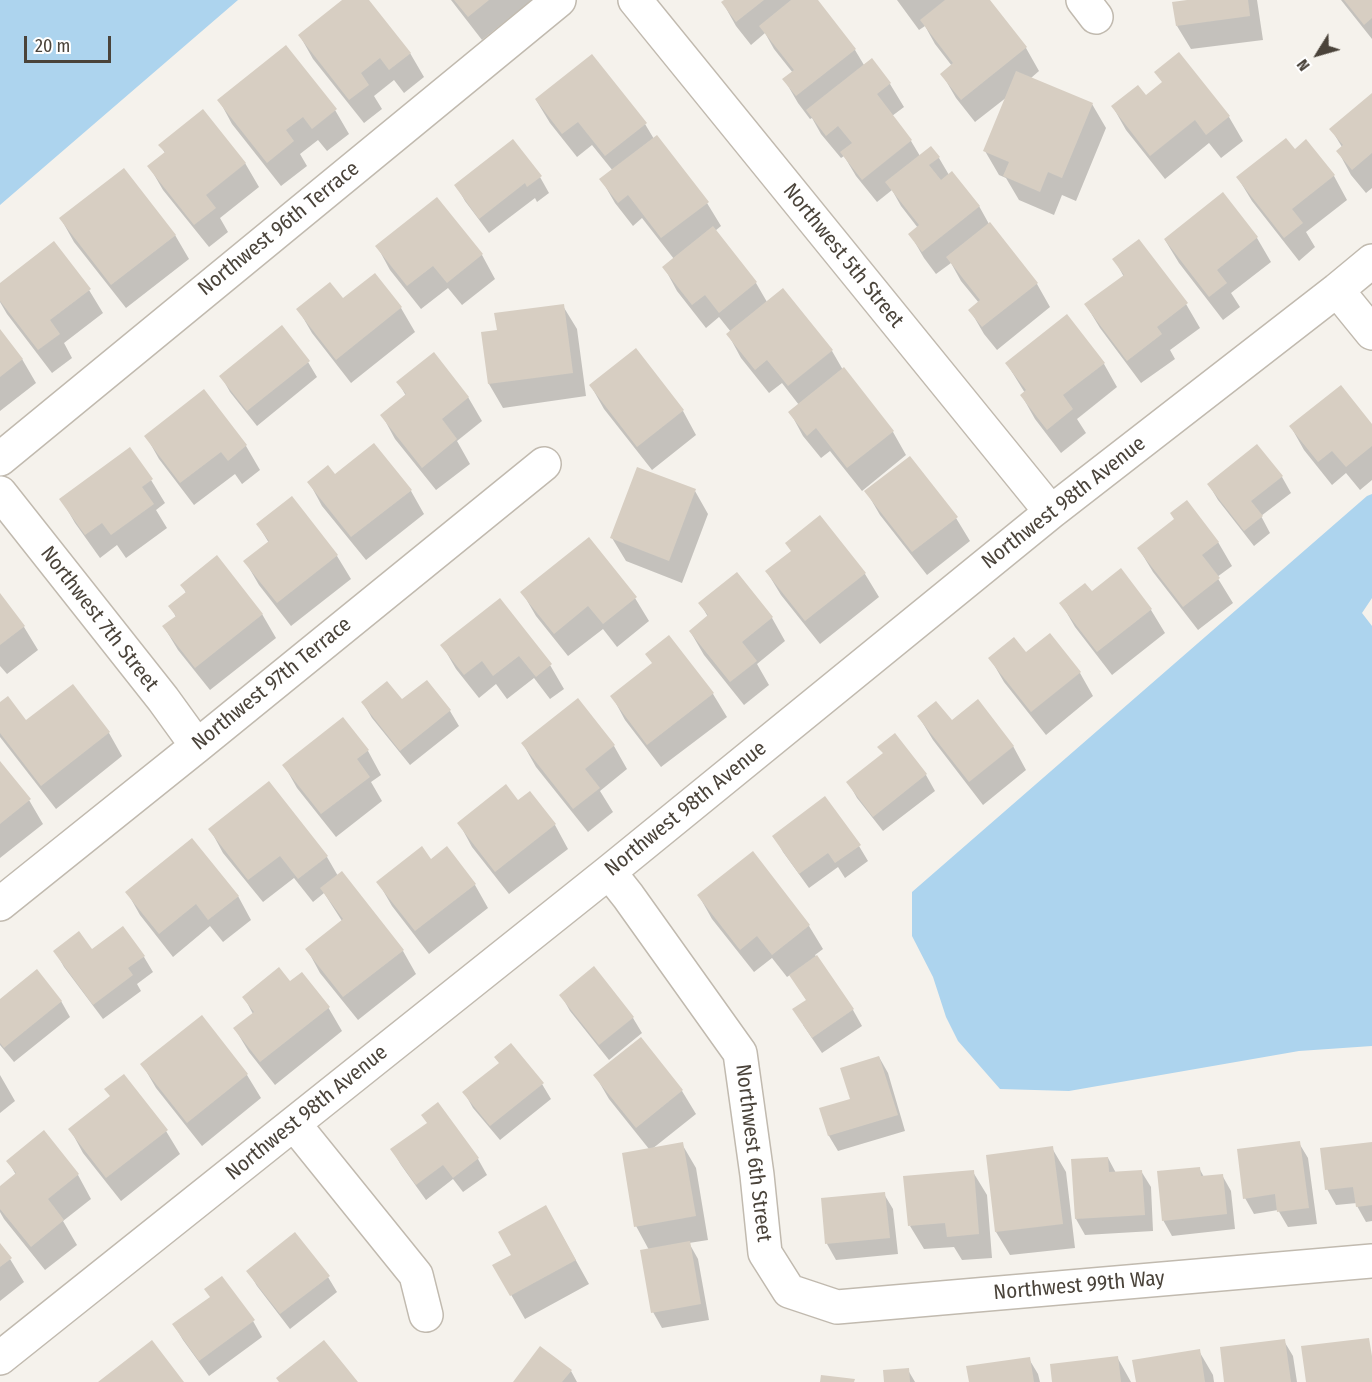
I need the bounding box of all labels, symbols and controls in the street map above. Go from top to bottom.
scale bar [27,24,114,62]
north arrow [1288,24,1348,84]
text: 20 m [35,35,70,57]
text: N [1293,56,1314,75]
street label: Northwest 96th Terrace [193,156,365,302]
street label: Northwest 5th Street [777,179,909,333]
street label: Northwest 98th Avenue [977,431,1151,575]
street label: Northwest 7th Street [35,542,163,696]
street label: Northwest 97th Terrace [187,612,357,756]
street label: Northwest 98th Avenue [600,736,772,882]
street label: Northwest 98th Avenue [221,1040,393,1186]
street label: Northwest 6th Street [730,1063,776,1243]
street label: Northwest 99th Way [992,1266,1166,1306]

